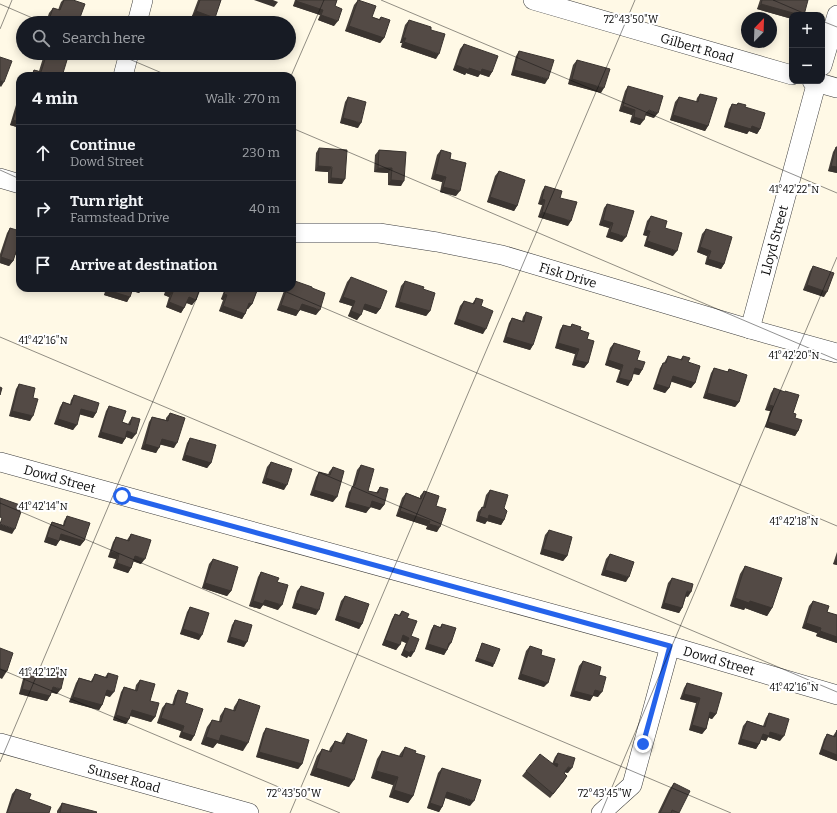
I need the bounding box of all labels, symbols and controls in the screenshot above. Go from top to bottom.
north arrow [741,12,777,48]
map controls [789,12,825,84]
button: + [789,12,825,48]
text: 72°43'50"W [604,14,659,26]
search box [16,16,296,60]
icon: search [30,27,52,49]
text: Search here [62,29,145,47]
street label: Gilbert Road [659,30,736,65]
button: − [789,48,825,84]
text: 4 min [32,88,78,109]
text: Walk · 270 m [205,91,280,106]
text: Continue [70,136,136,154]
icon: ahead [32,142,54,164]
text: 230 m [242,145,280,160]
text: Dowd Street [70,154,144,169]
text: 41°42'22"N [769,184,819,196]
text: Turn right [70,192,143,210]
icon: right [32,198,54,220]
text: 40 m [249,201,280,216]
street label: Lloyd Street [757,203,791,277]
text: Farmstead Drive [70,210,169,225]
icon: arrive [32,254,54,276]
text: Arrive at destination [70,256,217,274]
street label: Fisk Drive [538,259,599,290]
text: 41°42'16"N [18,335,68,347]
text: 41°42'20"N [768,350,820,362]
street label: Dowd Street [22,461,98,495]
route start [113,487,131,505]
text: 41°42'14"N [18,501,68,513]
text: 41°42'18"N [769,516,819,528]
street label: Dowd Street [682,643,757,678]
text: 41°42'12"N [19,667,67,679]
text: 41°42'16"N [769,682,819,694]
route end [634,735,652,753]
street label: Sunset Road [86,761,163,795]
text: 72°43'50"W [267,788,322,800]
text: 72°43'45"W [578,788,633,800]

